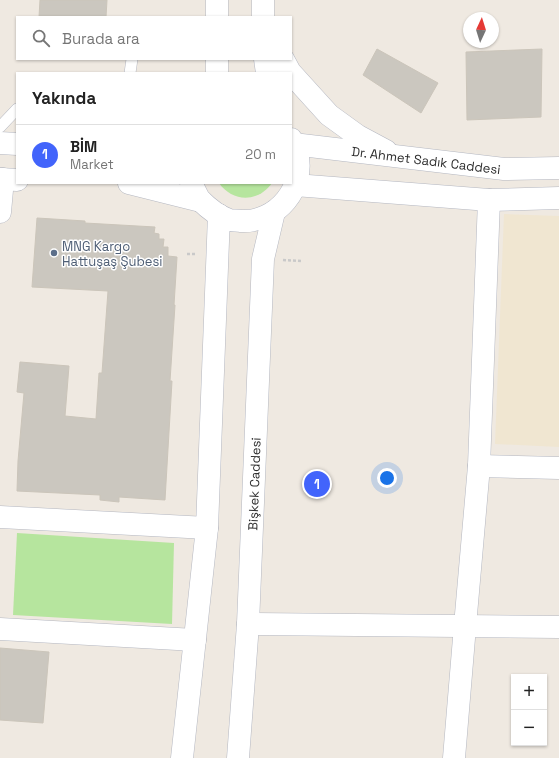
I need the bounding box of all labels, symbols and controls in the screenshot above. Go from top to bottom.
north arrow [463,12,499,48]
search box [16,16,292,60]
icon: search [30,27,52,49]
text: Burada ara [62,29,140,48]
text: Yakında [32,87,96,109]
text: BİM [70,137,97,156]
street label: Dr. Ahmet Sadık Caddesi [350,143,501,178]
text: 1 [42,146,48,163]
text: 20 m [245,146,276,163]
text: Market [70,156,114,173]
place label: MNG Kargo Hattuşaş Şubesi [62,238,163,270]
marker: MNG Kargo Hattuşaş Şubesi [49,248,59,258]
street label: Bişkek Caddesi [244,437,265,531]
your location [377,468,397,488]
pin: 1 [304,469,330,499]
map controls [511,674,547,746]
button: + [511,674,547,710]
button: − [511,710,547,746]

